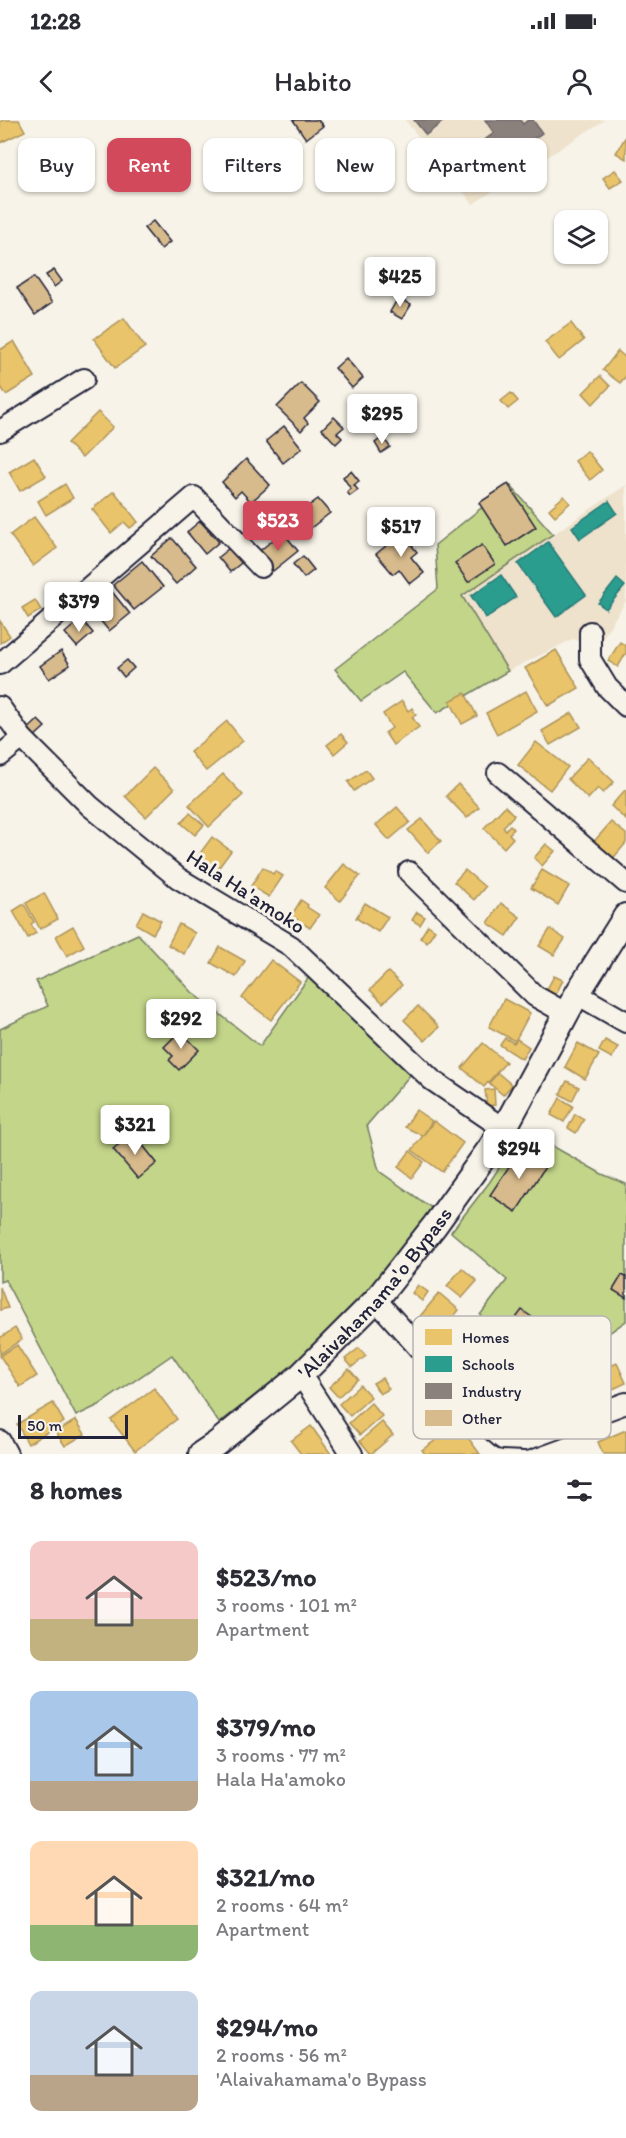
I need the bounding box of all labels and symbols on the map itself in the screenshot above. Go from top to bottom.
pin: $425 [364,257,436,308]
pin: $295 [346,394,418,445]
pin: $523 [242,501,314,552]
pin: $517 [365,507,437,558]
pin: $379 [43,582,115,633]
street label: Hala Ha'amoko [182,843,310,939]
pin: $292 [145,999,217,1050]
pin: $321 [99,1105,171,1156]
pin: $294 [483,1129,555,1180]
street label: 'Alaivahamama'o Bypass [292,1202,457,1384]
legend [413,1316,611,1439]
text: Homes [462,1328,509,1347]
text: Schools [462,1355,515,1374]
text: Industry [462,1382,522,1401]
text: Other [462,1409,502,1428]
scale bar [18,1412,128,1440]

